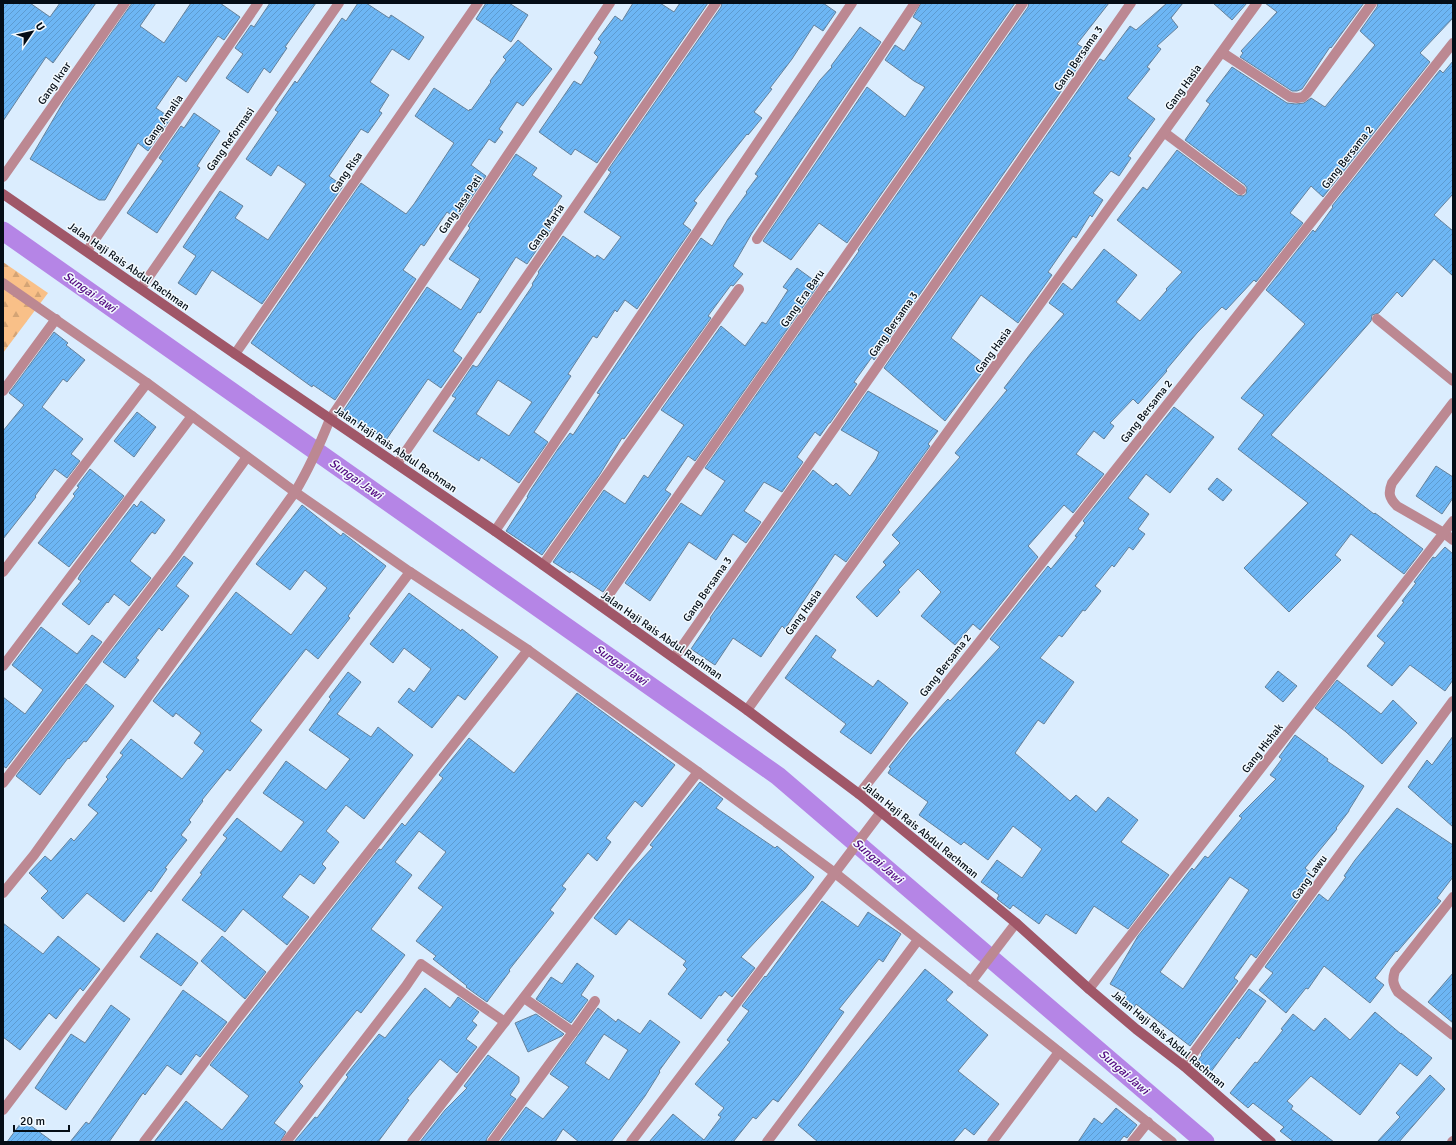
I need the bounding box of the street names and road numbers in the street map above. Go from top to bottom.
street label: Gang Bersama 3 [1051,23,1106,93]
street label: Gang Ikrar [35,59,74,107]
street label: Gang Hasia [1162,62,1205,113]
street label: Gang Amalia [141,92,186,148]
street label: Gang Reformasi [204,105,257,173]
street label: Gang Bersama 2 [1319,123,1376,191]
street label: Gang Risa [328,149,365,195]
street label: Gang Jasa Pati [436,172,485,236]
street label: Gang Maria [526,201,567,253]
street label: Jalan Haji Rais Abdul Rachman [66,220,192,313]
street label: Gang Era Baru [778,267,827,330]
street label: Gang Bersama 3 [866,289,921,359]
street label: Gang Hasia [972,325,1015,376]
street label: Gang Bersama 2 [1118,377,1175,445]
street label: Jalan Haji Rais Abdul Rachman [332,404,459,495]
street label: Gang Bersama 3 [680,554,735,624]
street label: Gang Hasia [782,587,825,638]
street label: Jalan Haji Rais Abdul Rachman [599,589,725,682]
street label: Gang Bersama 2 [917,631,974,699]
street label: Gang Hishak [1239,721,1286,776]
street label: Jalan Haji Rais Abdul Rachman [860,780,981,881]
street label: Gang Lawu [1289,852,1330,902]
street label: Jalan Haji Rais Abdul Rachman [1109,988,1228,1091]

